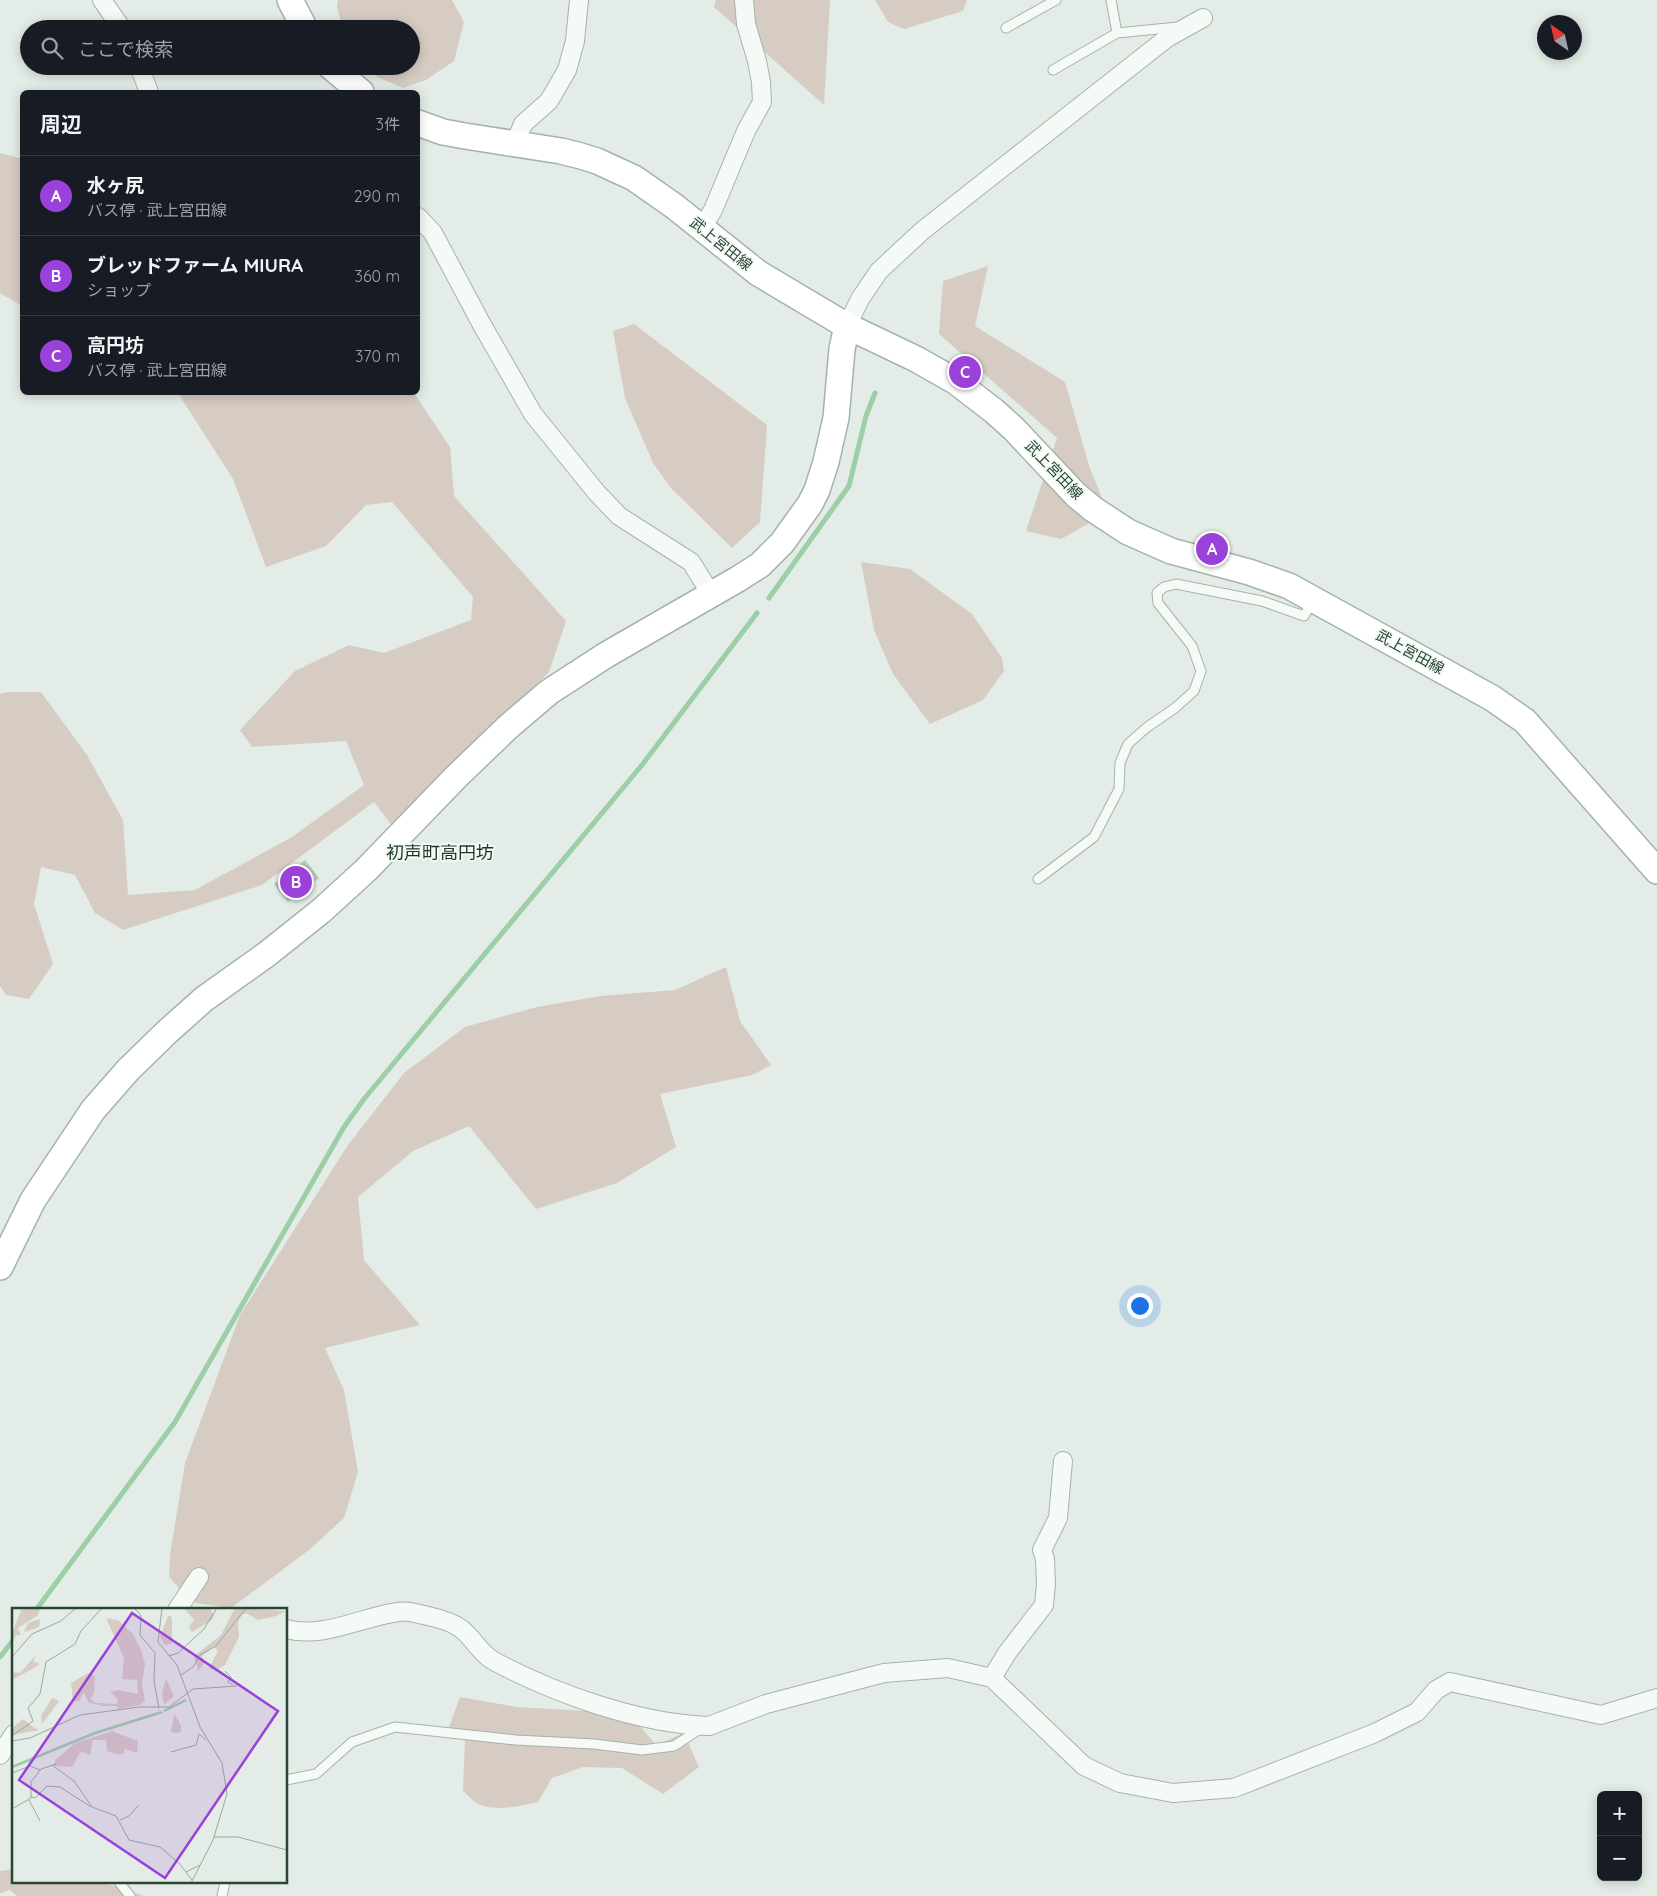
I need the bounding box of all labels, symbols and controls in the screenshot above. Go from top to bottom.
north arrow [1537,15,1582,60]
search box [20,20,420,75]
icon: search [38,34,66,62]
text: ここで検索 [78,37,173,61]
text: 周辺 [40,111,82,137]
text: 3件 [376,114,400,134]
text: 水ヶ尻 [87,173,144,197]
text: A [51,186,61,206]
text: 290 m [354,186,400,206]
text: バス停 · 武上宮田線 [87,200,227,220]
street label: 武上宮田線 [686,213,756,275]
text: ブレッドファーム MIURA [87,253,303,277]
text: B [51,266,61,286]
text: 360 m [355,266,400,286]
text: ショップ [87,280,151,300]
text: 高円坊 [87,333,144,357]
text: C [51,346,61,366]
text: 370 m [355,346,400,366]
pin: C [949,353,981,391]
text: バス停 · 武上宮田線 [87,360,227,380]
street label: 武上宮田線 [1021,436,1087,503]
pin: A [1196,530,1228,568]
street label: 武上宮田線 [1373,625,1448,678]
district label: 初声町高円坊 [386,841,494,864]
pin: B [280,863,312,901]
your location [1127,1293,1153,1319]
inset map [12,1608,288,1884]
map controls [1597,1791,1642,1881]
button: + [1597,1791,1642,1836]
button: − [1597,1836,1642,1881]

